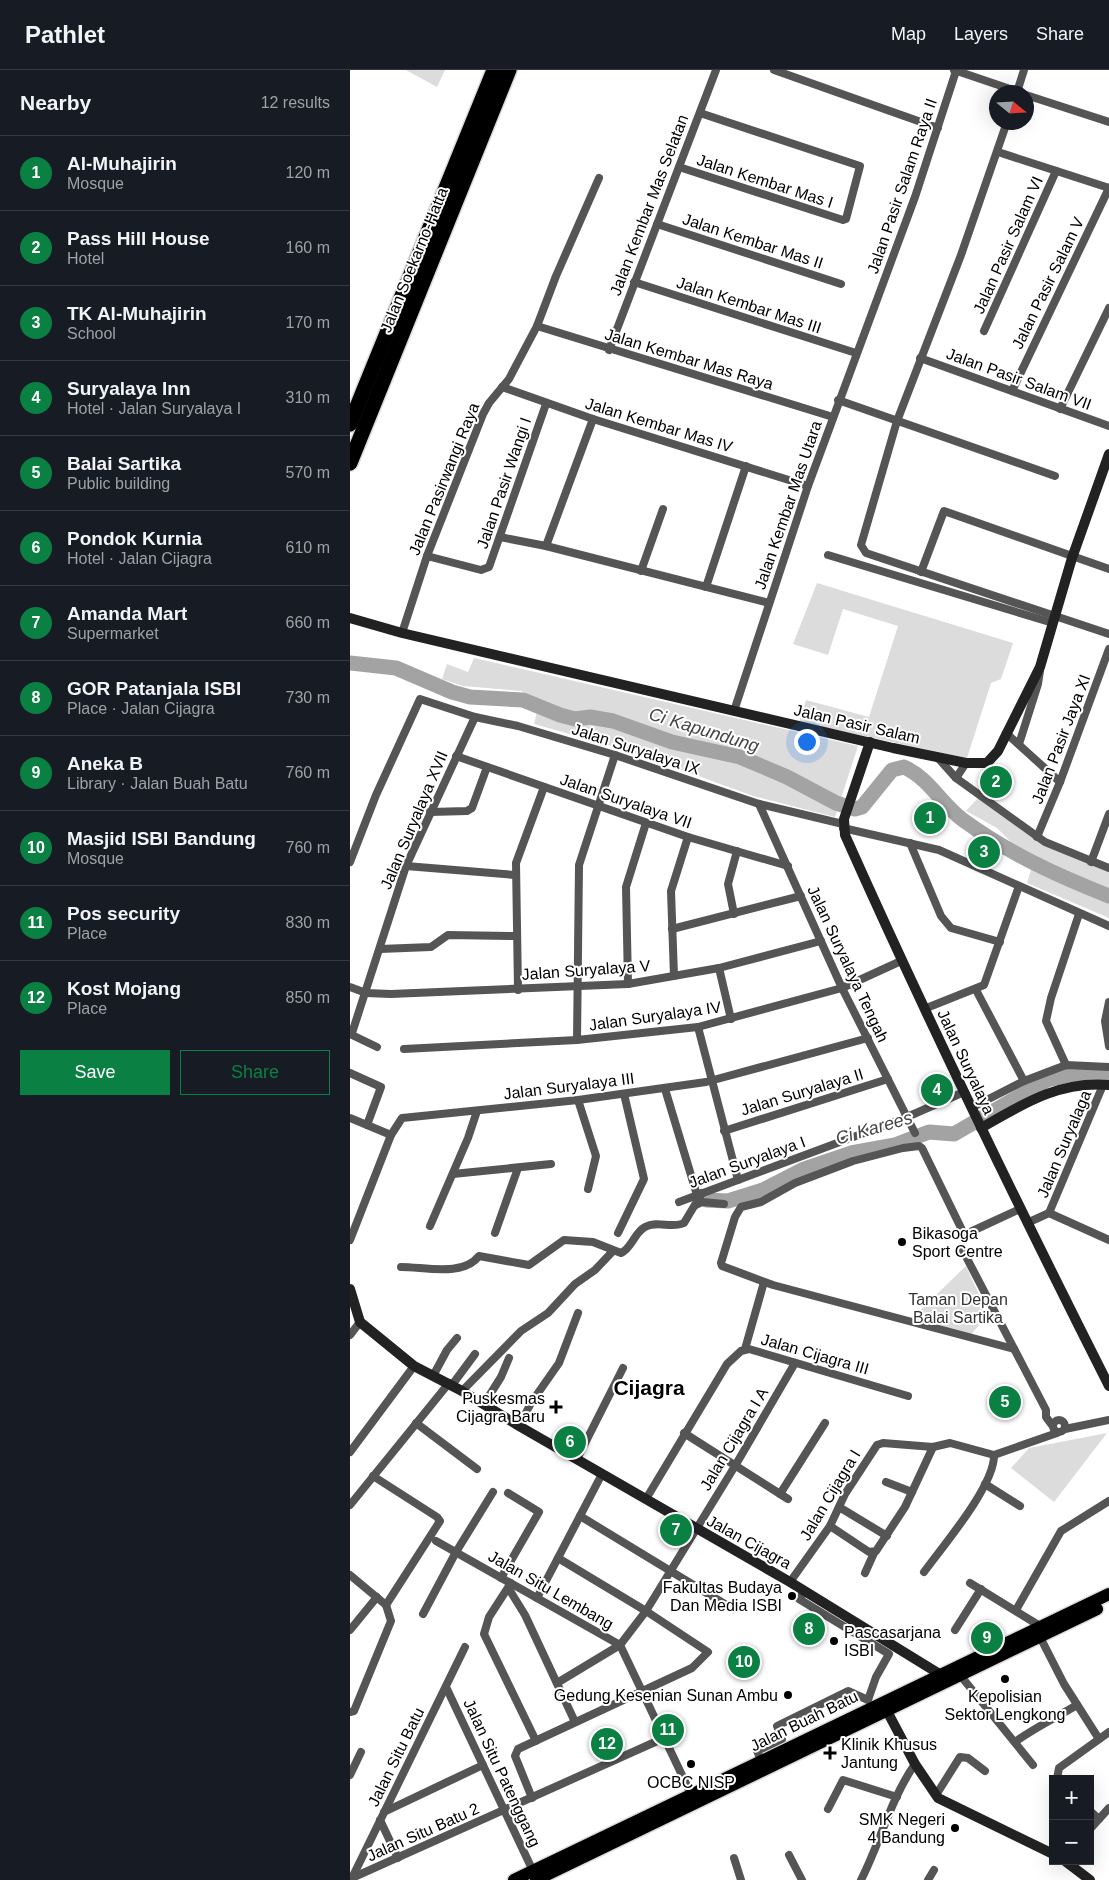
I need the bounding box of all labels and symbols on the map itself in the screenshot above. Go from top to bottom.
north arrow [989,85,1034,130]
street label: Jalan Pasir Salam Raya II [864,96,940,276]
street label: Jalan Kembar Mas Selatan [607,112,691,298]
street label: Jalan Kembar Mas I [695,151,835,211]
street label: Jalan Pasir Salam VI [969,173,1047,317]
street label: Jalan Soekarno-Hatta [377,185,451,335]
street label: Jalan Kembar Mas II [681,210,825,272]
street label: Jalan Pasir Salam V [1008,214,1088,352]
street label: Jalan Kembar Mas III [674,274,824,336]
street label: Jalan Kembar Mas Raya [603,325,775,393]
street label: Jalan Pasir Salam VII [944,345,1094,413]
street label: Jalan Kembar Mas IV [583,395,735,456]
street label: Jalan Pasirwangi Raya [406,400,482,558]
street label: Jalan Pasir Wangi I [474,415,534,551]
street label: Jalan Kembar Mas Utara [751,418,825,591]
street label: Jalan Pasir Jaya XI [1029,672,1093,806]
street label: Jalan Pasir Salam [792,701,922,747]
water label: Ci Kapundung [647,704,761,756]
street label: Jalan Suryalaya IX [570,720,702,778]
your location [794,729,820,755]
street label: Jalan Suryalaya XVII [377,748,451,892]
pin: 2 [980,763,1012,801]
street label: Jalan Suryalaya VII [558,771,694,831]
pin: 1 [914,799,946,837]
pin: 3 [968,833,1000,871]
street label: Jalan Suryalaya Tengah [804,883,892,1045]
street label: Jalan Suryalaya V [521,957,651,983]
street label: Jalan Suryalaya IV [588,998,723,1034]
street label: Jalan Suryalaya [934,1007,998,1117]
street label: Jalan Suryalaya II [739,1065,865,1119]
street label: Jalan Suryalaya III [503,1070,635,1102]
pin: 4 [921,1071,953,1109]
street label: Jalan Suryalaga [1034,1088,1094,1200]
water label: Ci Karees [833,1107,915,1149]
street label: Jalan Suryalaya I [686,1133,808,1191]
place label: Bikasoga Sport Centre [912,1225,1003,1260]
marker: Bikasoga Sport Centre [896,1236,908,1248]
park label: Taman Depan Balai Sartika [908,1291,1008,1326]
street label: Jalan Cijagra III [759,1331,871,1377]
district label: Cijagra [613,1376,685,1399]
pin: 5 [989,1383,1021,1421]
street label: Jalan Cijagra I A [697,1384,771,1493]
place label: Puskesmas Cijagra Baru [456,1390,545,1425]
marker: Puskesmas Cijagra Baru [549,1400,563,1414]
pin: 6 [554,1423,586,1461]
street label: Jalan Cijagra I [796,1447,864,1543]
pin: 7 [660,1511,692,1549]
street label: Jalan Cijagra [704,1512,794,1572]
street label: Jalan Situ Lembang [486,1547,616,1633]
place label: Fakultas Budaya Dan Media ISBI [663,1579,782,1614]
marker: Fakultas Budaya Dan Media ISBI [786,1590,798,1602]
pin: 8 [793,1610,825,1648]
pin: 9 [971,1619,1003,1657]
place label: Pascasarjana ISBI [844,1624,941,1659]
marker: Pascasarjana ISBI [828,1635,840,1647]
pin: 10 [728,1643,760,1681]
marker: Kepolisian Sektor Lengkong [999,1673,1011,1685]
place label: Gedung Kesenian Sunan Ambu [554,1687,778,1704]
street label: Jalan Buah Batu [748,1688,860,1754]
place label: Kepolisian Sektor Lengkong [945,1688,1065,1723]
marker: Gedung Kesenian Sunan Ambu [782,1689,794,1701]
street label: Jalan Situ Patenggang [460,1696,544,1850]
street label: Jalan Situ Batu [365,1705,427,1809]
pin: 11 [652,1711,684,1749]
pin: 12 [591,1725,623,1763]
place label: Klinik Khusus Jantung [841,1736,937,1771]
marker: Klinik Khusus Jantung [823,1746,837,1760]
marker: OCBC NISP [685,1758,697,1770]
place label: OCBC NISP [647,1774,735,1791]
street label: Jalan Situ Batu 2 [364,1800,482,1864]
place label: SMK Negeri 4 Bandung [859,1811,945,1846]
marker: SMK Negeri 4 Bandung [949,1822,961,1834]

